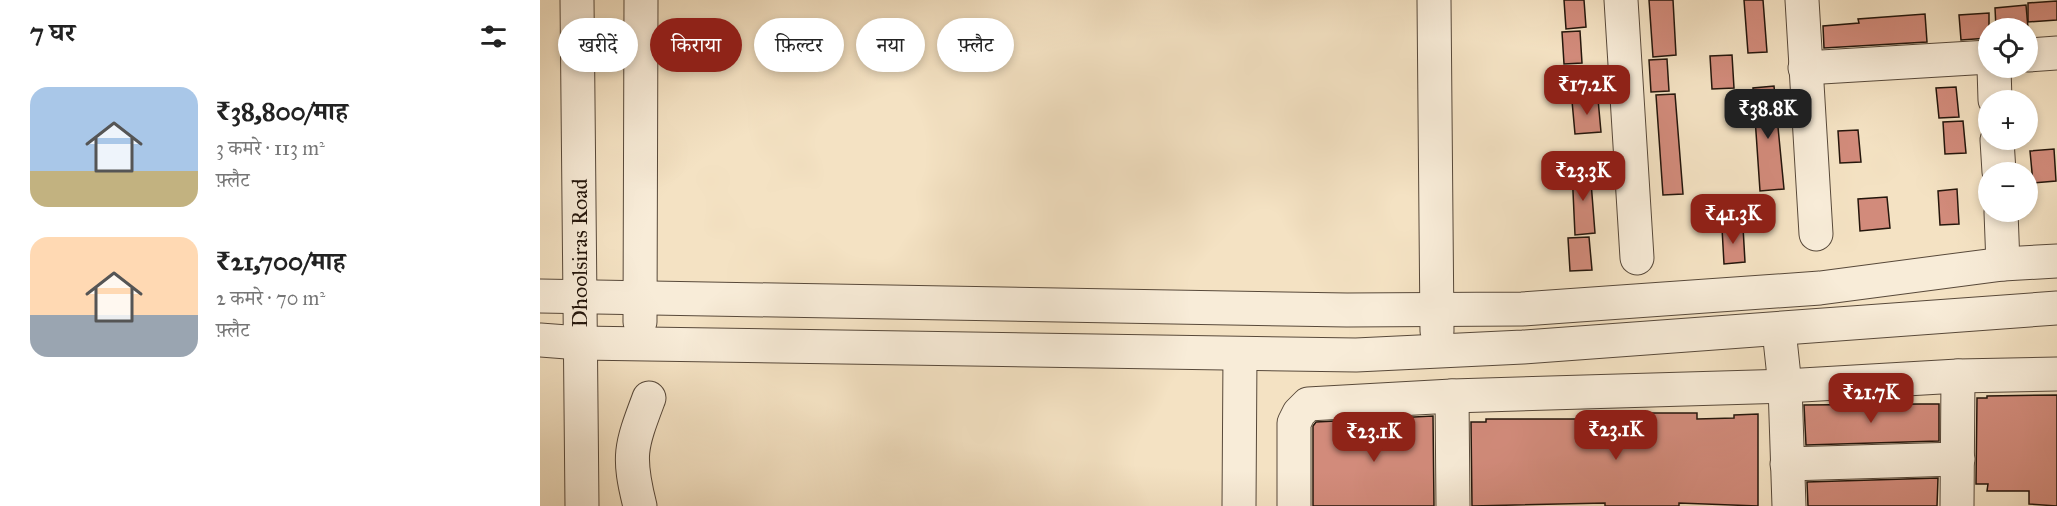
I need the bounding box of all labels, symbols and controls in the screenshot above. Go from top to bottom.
text: 7 घर [30,16,75,48]
chip: खरीदें [558,18,638,72]
chip: किराया [650,18,742,72]
chip: फ़िल्टर [754,18,844,72]
chip: नया [856,18,925,72]
chip: फ़्लैट [937,18,1014,72]
map controls [1978,18,2038,222]
button: locate [1978,18,2038,78]
icon: filters [477,20,510,53]
pin: ₹17.2K [1538,65,1636,116]
text: ₹17.2K [1558,72,1616,96]
pin: ₹38.8K [1719,89,1817,140]
button: + [1978,90,2038,150]
text: ₹38,800/माह [216,95,348,127]
text: ₹38.8K [1739,96,1797,120]
icon: home [78,111,150,183]
text: 3 कमरे · 113 m² [216,136,325,160]
pin: ₹23.3K [1534,151,1632,202]
text: ₹23.3K [1555,158,1611,182]
button: − [1978,162,2038,222]
text: फ़्लैट [216,168,249,192]
street label: Dhoolsiras Road [566,178,593,328]
pin: ₹41.3K [1684,194,1782,245]
text: ₹41.3K [1705,201,1761,225]
text: ₹21,700/माह [216,245,345,277]
icon: home [78,261,150,333]
text: 2 कमरे · 70 m² [216,286,325,310]
text: फ़्लैट [216,318,249,342]
pin: ₹21.7K [1822,373,1920,424]
text: ₹21.7K [1843,380,1899,404]
pin: ₹23.1K [1567,410,1665,461]
pin: ₹23.1K [1325,412,1423,463]
text: ₹23.1K [1588,417,1644,441]
text: ₹23.1K [1346,419,1402,443]

